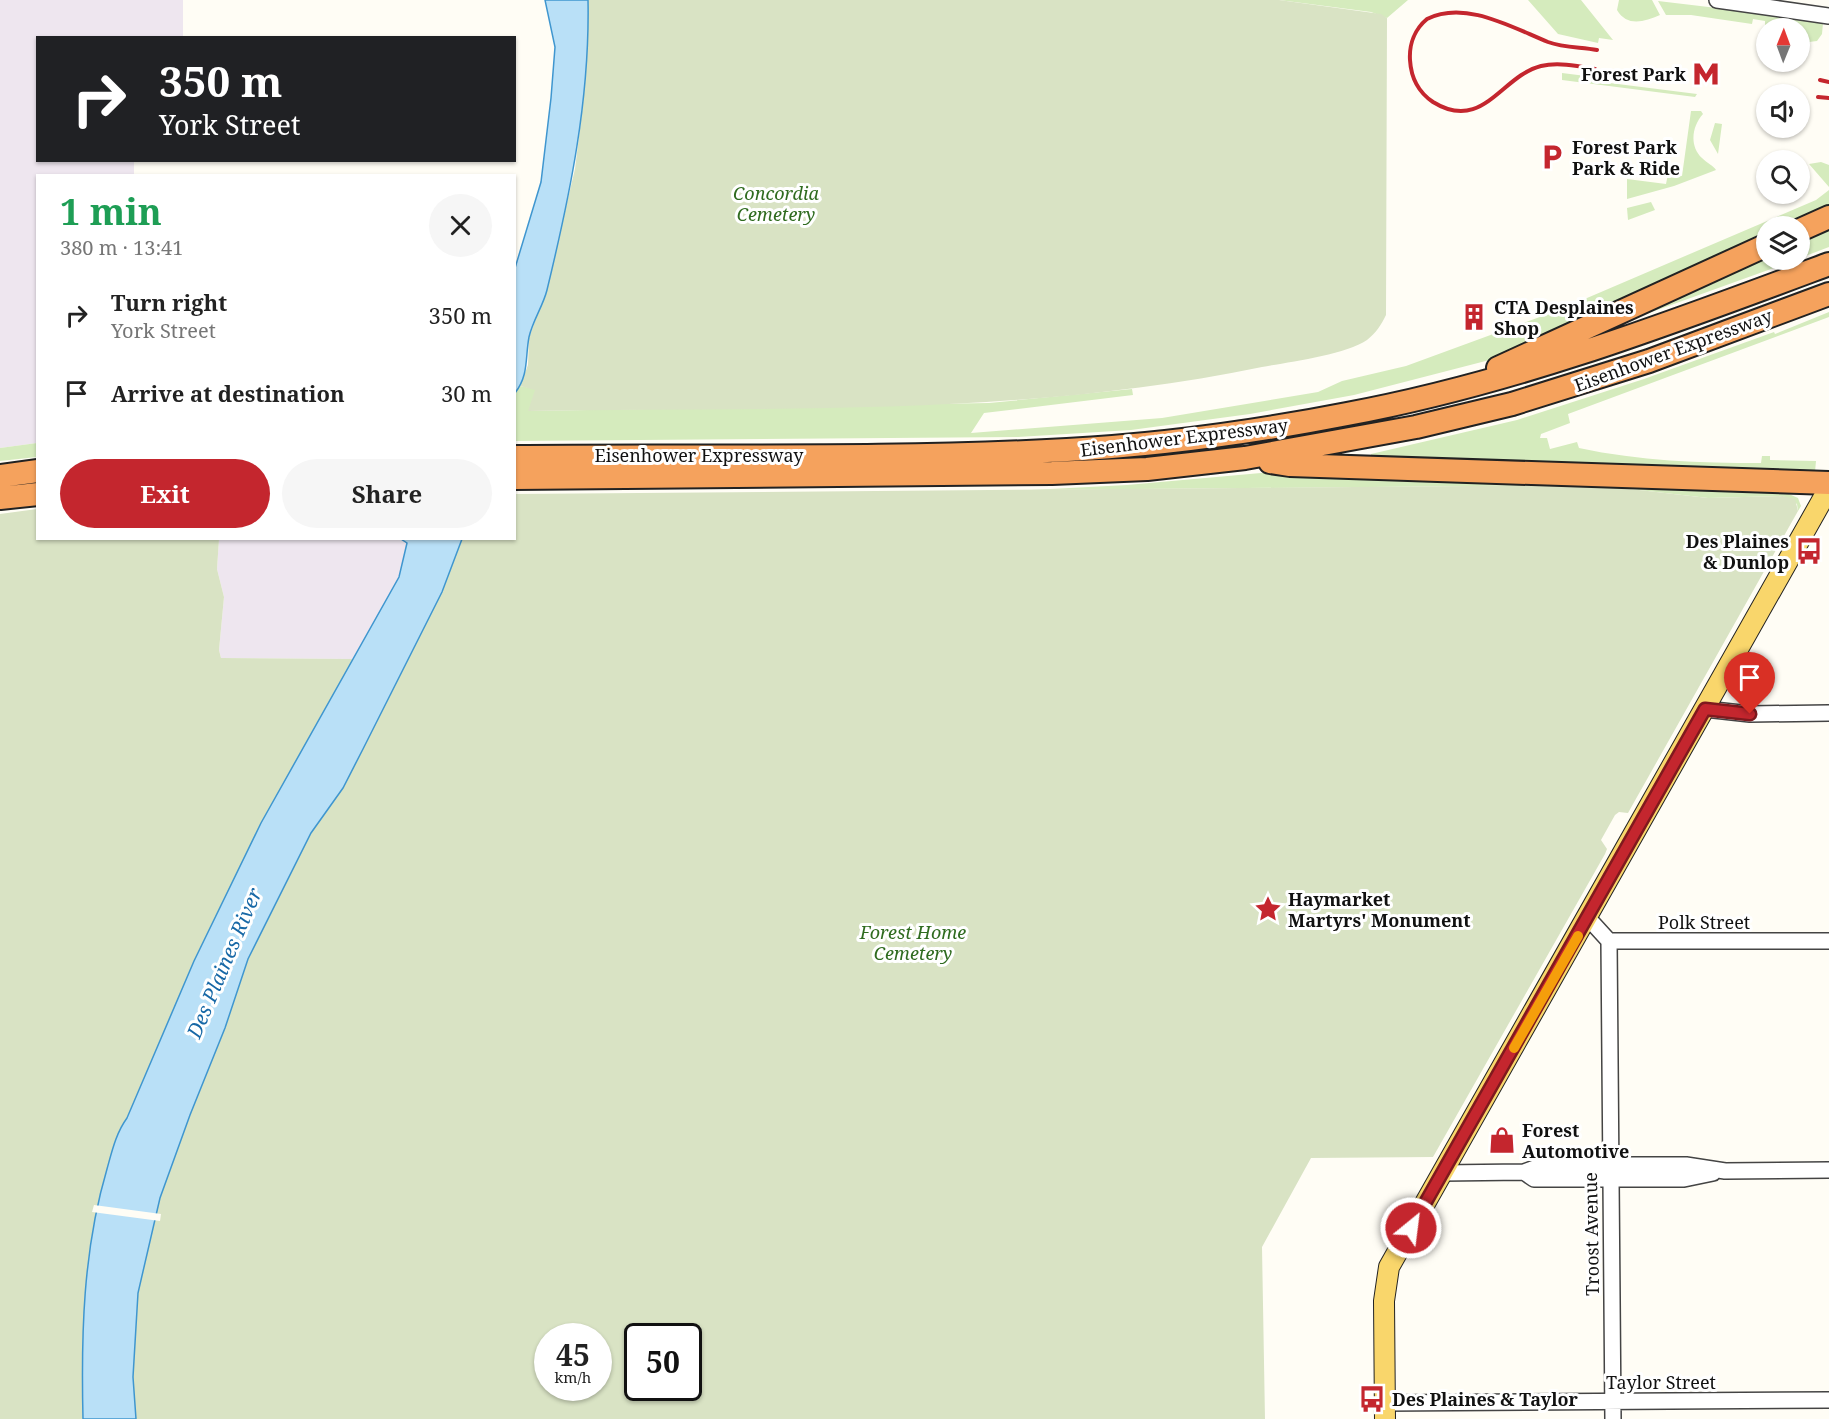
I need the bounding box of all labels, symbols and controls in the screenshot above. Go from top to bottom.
north arrow [1756,18,1810,72]
map controls [1756,18,1810,270]
text: 350 m [159,52,283,109]
metro station icon: Forest Park [1691,59,1721,89]
icon: right [60,60,138,138]
place label: Forest Park [1581,62,1687,86]
button: sound [1756,84,1810,138]
text: York Street [159,106,300,143]
place label: Forest Park Park & Ride [1572,135,1680,180]
parking icon: Forest Park Park & Ride [1537,142,1567,172]
button: search [1756,150,1810,204]
park label: Concordia Cemetery [733,181,820,226]
text: 1 min [60,187,162,236]
button: close [429,194,492,257]
button: layers [1756,216,1810,270]
text: 380 m · 13:41 [60,234,183,261]
text: Turn right [111,287,227,317]
place label: CTA Desplaines Shop [1494,295,1634,340]
icon: right [60,299,93,332]
text: 350 m [429,300,492,330]
building icon: CTA Desplaines Shop [1459,302,1489,332]
street label: Eisenhower Expressway [1571,303,1776,397]
text: York Street [111,317,216,344]
icon: arrive [60,377,93,410]
text: Arrive at destination [111,378,345,408]
text: 30 m [441,378,492,408]
street label: Eisenhower Expressway [1079,412,1290,462]
street label: Eisenhower Expressway [595,443,804,467]
button: Exit [60,459,270,528]
button: Share [282,459,492,528]
place label: Des Plaines & Dunlop [1686,529,1789,574]
bus stop icon: Des Plaines & Dunlop [1794,536,1824,566]
pin [1724,652,1775,714]
icon: arrive [1733,661,1766,694]
water label: Des Plaines River [180,883,268,1043]
place label: Haymarket Martyrs' Monument [1288,887,1471,932]
place icon: Haymarket Martyrs' Monument [1253,894,1283,924]
street label: Polk Street [1658,910,1750,934]
park label: Forest Home Cemetery [859,920,966,965]
place label: Forest Automotive [1522,1118,1629,1163]
shop icon: Forest Automotive [1487,1125,1517,1155]
street label: Troost Avenue [1578,1172,1604,1296]
position arrow [1379,1196,1443,1260]
speed limit sign: 50 [624,1323,702,1401]
text: 45 [556,1334,590,1375]
text: km/h [555,1367,591,1387]
street label: Taylor Street [1606,1370,1716,1394]
bus stop icon: Des Plaines & Taylor [1357,1384,1387,1414]
place label: Des Plaines & Taylor [1392,1387,1579,1411]

